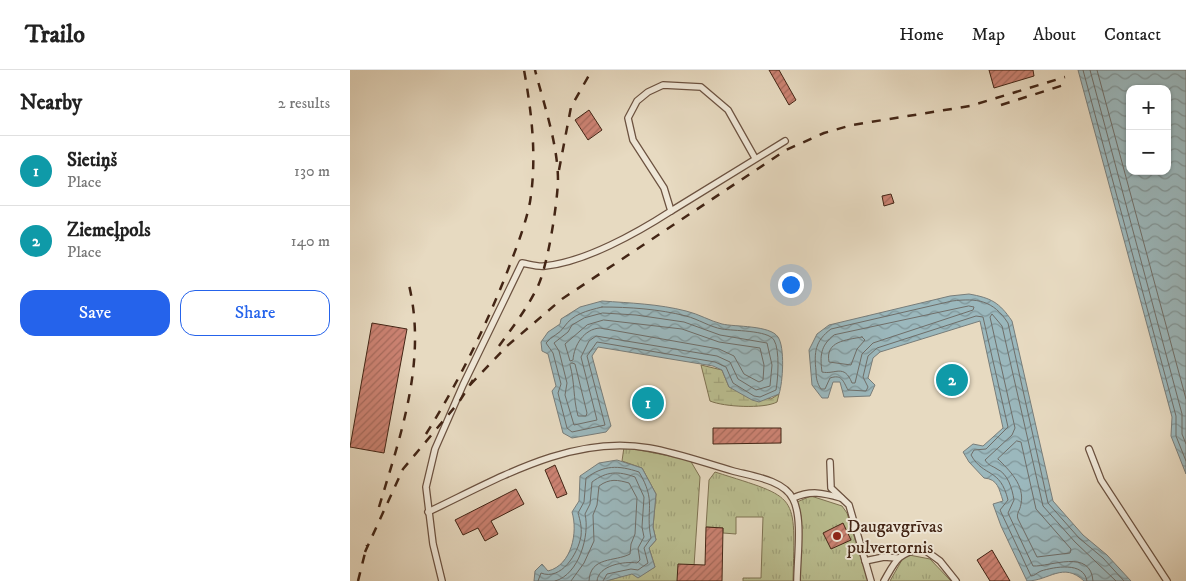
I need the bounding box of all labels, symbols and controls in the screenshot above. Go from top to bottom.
text: Trailo [25,20,85,50]
text: Home [899,24,944,46]
text: Map [972,24,1005,46]
text: About [1033,24,1076,46]
text: Contact [1104,24,1161,46]
map controls [1126,85,1171,175]
button: + [1126,85,1171,130]
text: Nearby [20,90,82,116]
text: 2 results [278,93,330,113]
button: − [1126,130,1171,175]
text: Sietiņš [67,149,117,172]
text: 1 [33,161,39,181]
text: 130 m [294,161,330,181]
text: Place [67,172,101,192]
text: Ziemeļpols [67,219,151,242]
text: 2 [32,231,40,251]
text: 140 m [291,231,330,251]
text: Place [67,242,101,262]
your location [778,272,804,298]
button: Save [20,290,170,336]
button: Share [180,290,330,336]
pin: 2 [936,361,968,399]
pin: 1 [632,384,664,422]
place label: Daugavgrīvas pulvertornis [846,516,943,559]
marker: Daugavgrīvas pulvertornis [831,530,843,542]

